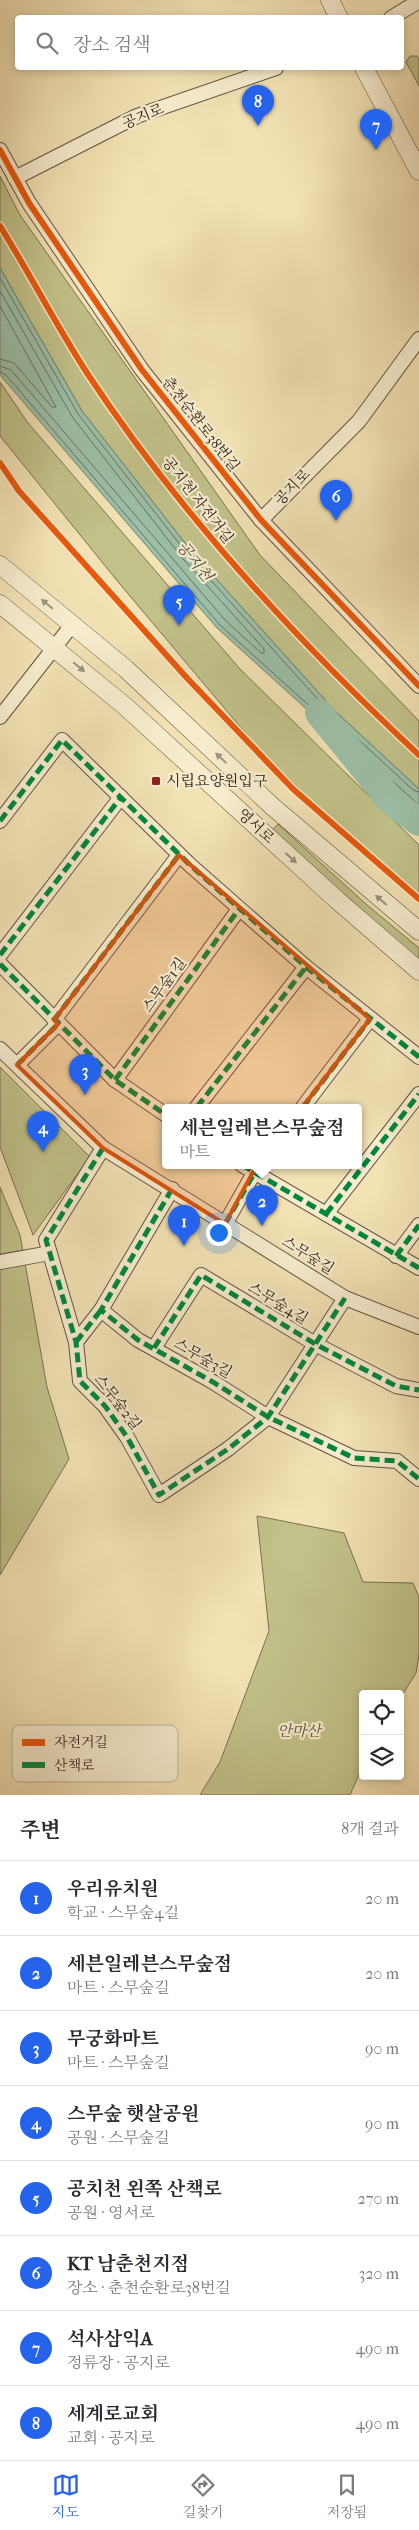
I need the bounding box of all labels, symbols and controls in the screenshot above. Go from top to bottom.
search box [15,15,404,70]
icon: search [33,29,61,57]
text: 장소 검색 [73,34,151,56]
pin: 8 [242,85,274,126]
street label: 공지로 [119,99,167,132]
pin: 7 [360,109,392,150]
street label: 춘천순환로38번길 [158,373,244,475]
street label: 공지천 자전거길 [159,453,237,547]
street label: 공지로 [270,465,314,509]
pin: 6 [320,480,352,521]
water label: 공지천 [173,537,218,586]
pin: 5 [163,585,195,626]
one-way arrow [40,598,53,609]
one-way arrow [72,662,85,673]
one-way arrow [215,752,227,764]
place label: 시립요양원입구 [166,772,268,790]
marker: 시립요양원입구 [150,775,162,787]
street label: 영서로 [234,805,279,848]
one-way arrow [284,852,296,864]
one-way arrow [375,895,388,906]
street label: 스무숲1길 [138,954,190,1016]
pin: 3 [69,1054,101,1095]
popup [162,1104,362,1169]
pin: 4 [27,1111,59,1152]
text: 세븐일레븐스무숲점 [179,1117,345,1139]
text: 마트 [179,1142,210,1161]
pin: 2 [246,1185,278,1226]
pin: 1 [168,1205,200,1246]
your location [206,1220,232,1246]
street label: 스무숲길 [279,1232,337,1278]
street label: 스무숲4길 [245,1278,311,1328]
street label: 스무숲3길 [171,1334,235,1382]
street label: 스무숲2길 [91,1371,145,1433]
map controls [359,1690,404,1780]
button: locate [359,1690,404,1735]
park label: 안마산 [277,1722,323,1740]
legend [12,1725,178,1782]
text: 자전거길 [54,1734,108,1751]
button: layers [359,1735,404,1780]
text: 산책로 [54,1757,95,1774]
text: 주변 [20,1818,61,1842]
text: 8개 결과 [341,1819,399,1838]
text: 우리유치원 [67,1878,159,1900]
text: 1 [33,1889,39,1908]
text: 20 m [365,1889,399,1908]
text: 학교 · 스무숲4길 [67,1903,179,1922]
text: 세븐일레븐스무숲점 [67,1953,232,1975]
text: 2 [32,1964,40,1983]
text: 20 m [365,1964,399,1983]
text: 마트 · 스무숲길 [67,1978,170,1997]
text: 무궁화마트 [67,2028,159,2050]
text: 3 [33,2039,39,2058]
text: 90 m [365,2039,399,2058]
text: 마트 · 스무숲길 [67,2053,170,2072]
text: 스무숲 햇살공원 [67,2103,200,2125]
text: 4 [31,2114,41,2133]
text: 90 m [365,2114,399,2133]
text: 공원 · 스무숲길 [67,2128,170,2147]
text: 공치천 왼쪽 산책로 [67,2178,222,2200]
text: 5 [33,2189,39,2208]
text: 270 m [358,2189,399,2208]
text: 공원 · 영서로 [67,2203,154,2222]
text: KT 남춘천지점 [67,2253,189,2275]
text: 6 [32,2264,40,2283]
text: 320 m [359,2264,399,2283]
text: 장소 · 춘천순환로38번길 [67,2278,231,2297]
text: 석사삼익A [67,2328,153,2350]
text: 7 [32,2339,40,2358]
text: 490 m [356,2339,399,2358]
text: 정류장 · 공지로 [67,2353,170,2372]
text: 세계로교회 [67,2403,159,2425]
text: 8 [32,2414,40,2433]
text: 490 m [356,2414,399,2433]
text: 교회 · 공지로 [67,2428,154,2447]
tab: 지도 [52,2471,80,2521]
tab: 길찾기 [183,2471,224,2521]
tab: 저장됨 [327,2471,367,2521]

